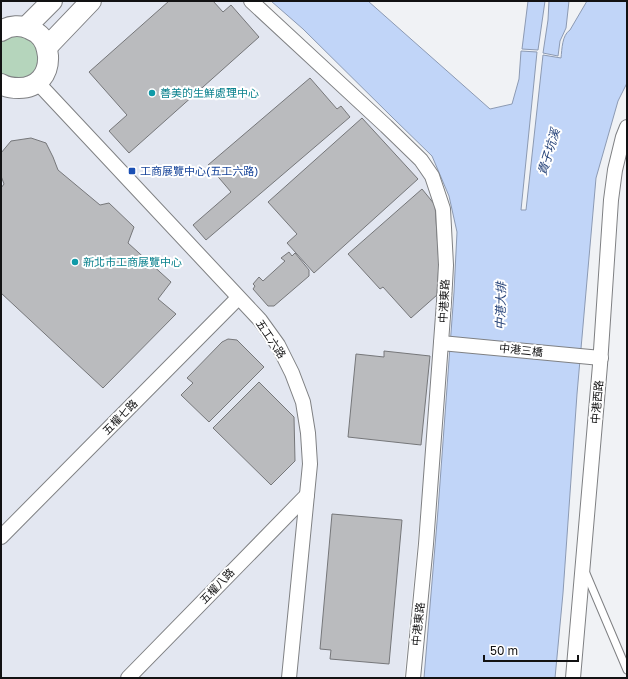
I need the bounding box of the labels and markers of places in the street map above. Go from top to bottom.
place label: 善美的生鮮處理中心 [160,86,259,99]
marker: 善美的生鮮處理中心 [147,88,157,98]
place label: 工商展覽中心(五工六路) [140,164,258,177]
marker: 工商展覽中心(五工六路) [127,166,137,176]
place label: 新北市工商展覽中心 [83,255,182,268]
marker: 新北市工商展覽中心 [70,257,80,267]

